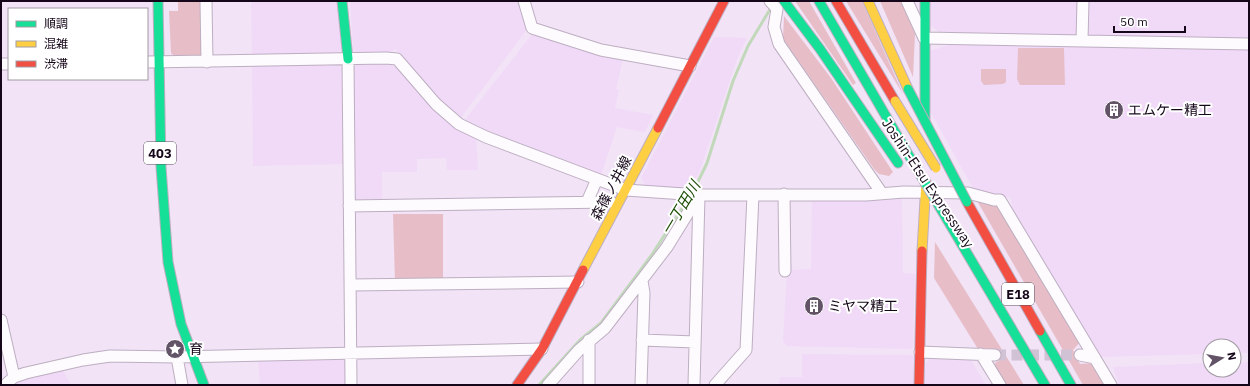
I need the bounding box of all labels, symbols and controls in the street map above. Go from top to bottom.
legend [8,8,148,80]
scale bar [1114,8,1185,34]
text: 50 m [1120,14,1148,29]
text: 順調 [44,16,68,31]
text: 混雑 [44,36,68,51]
text: 渋滞 [44,56,68,71]
building icon: エムケー精工 [1103,99,1125,121]
place label: エムケー精工 [1128,101,1212,119]
street label: Joshin-Etsu Expressway [878,115,978,251]
road number: 403 [144,142,176,164]
street label: 森篠ノ井線 [587,153,635,223]
water label: 一丁田川 [657,175,705,238]
road number: E18 [1002,283,1034,305]
building icon: ミヤマ精工 [803,295,825,317]
place label: ミヤマ精工 [828,297,898,315]
place icon: 育 [164,338,186,360]
north arrow [1202,338,1242,378]
place label: 育 [189,340,203,358]
text: N [1224,351,1239,361]

